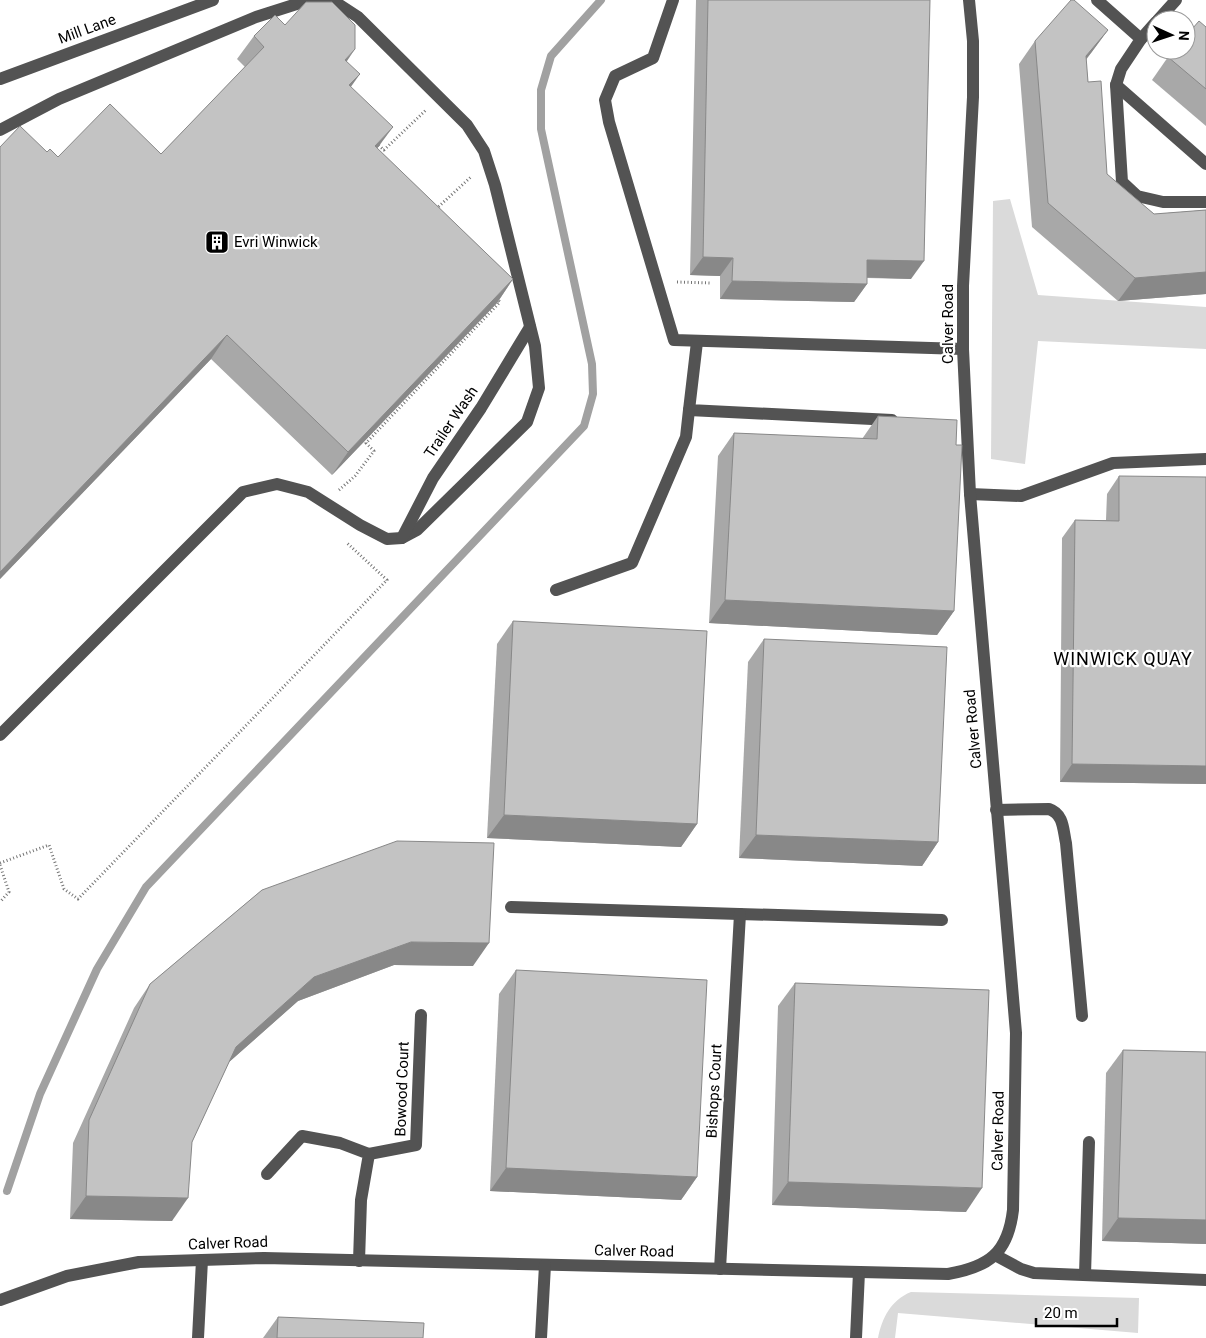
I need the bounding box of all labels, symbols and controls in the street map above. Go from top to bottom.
street label: Mill Lane [56,10,118,48]
north arrow [1146,10,1196,60]
text: N [1176,30,1192,41]
building icon: Evri Winwick [204,229,230,255]
place label: Evri Winwick [234,233,318,251]
street label: Calver Road [939,284,957,364]
street label: Trailer Wash [420,383,482,461]
district label: WINWICK QUAY [1053,648,1193,669]
street label: Calver Road [961,688,985,770]
street label: Bowood Court [391,1041,413,1137]
street label: Bishops Court [703,1043,725,1139]
street label: Calver Road [988,1091,1008,1171]
street label: Calver Road [188,1233,268,1253]
street label: Calver Road [594,1241,674,1261]
scale bar [1036,1296,1117,1328]
text: 20 m [1044,1304,1078,1322]

